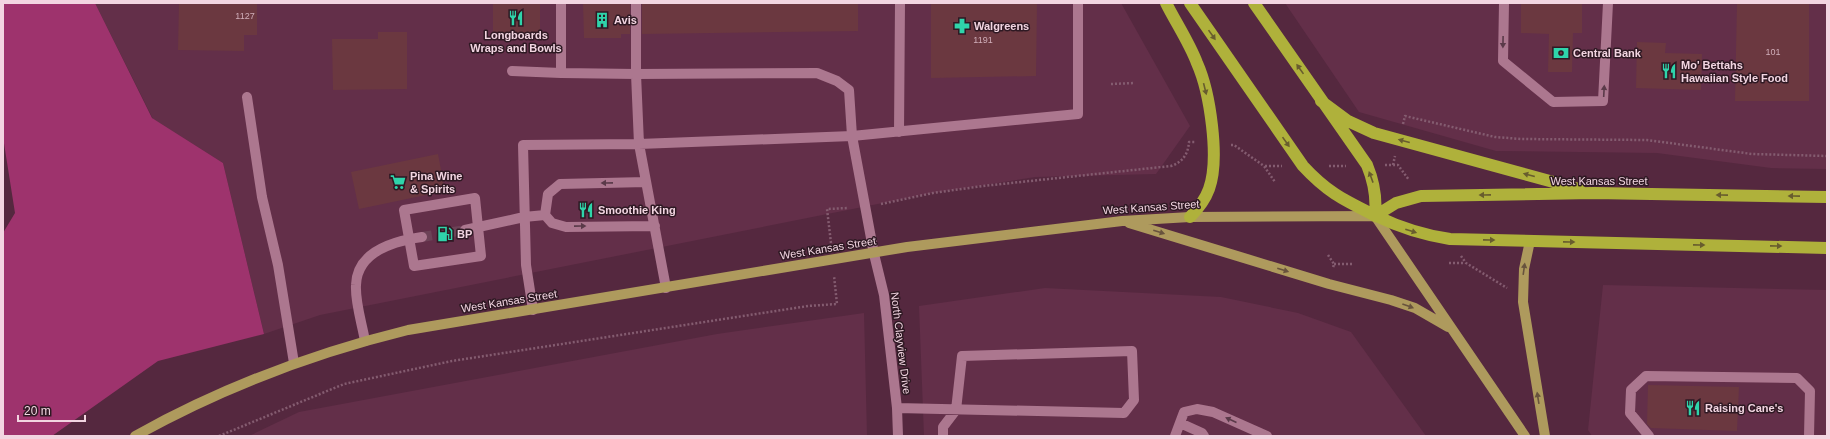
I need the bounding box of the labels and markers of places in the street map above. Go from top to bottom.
restaurant icon: Longboards Wraps and Bowls [507,9,525,27]
building icon: Avis [593,11,611,29]
place label: Avis [614,14,637,26]
pharmacy icon: Walgreens [953,17,971,35]
place label: Walgreens [974,20,1029,32]
place label: Longboards Wraps and Bowls [470,29,562,54]
bank icon: Central Bank [1552,44,1570,62]
place label: Central Bank [1573,47,1642,59]
place label: Mo' Bettahs Hawaiian Style Food [1681,59,1788,84]
restaurant icon: Mo' Bettahs Hawaiian Style Food [1660,62,1678,80]
place label: Pina Wine & Spirits [410,170,462,195]
supermarket icon: Pina Wine & Spirits [389,173,407,191]
restaurant icon: Smoothie King [577,201,595,219]
place label: Smoothie King [598,204,676,216]
fuel station icon: BP [436,225,454,243]
place label: BP [457,228,472,240]
restaurant icon: Raising Cane's [1684,399,1702,417]
place label: Raising Cane's [1705,402,1783,414]

